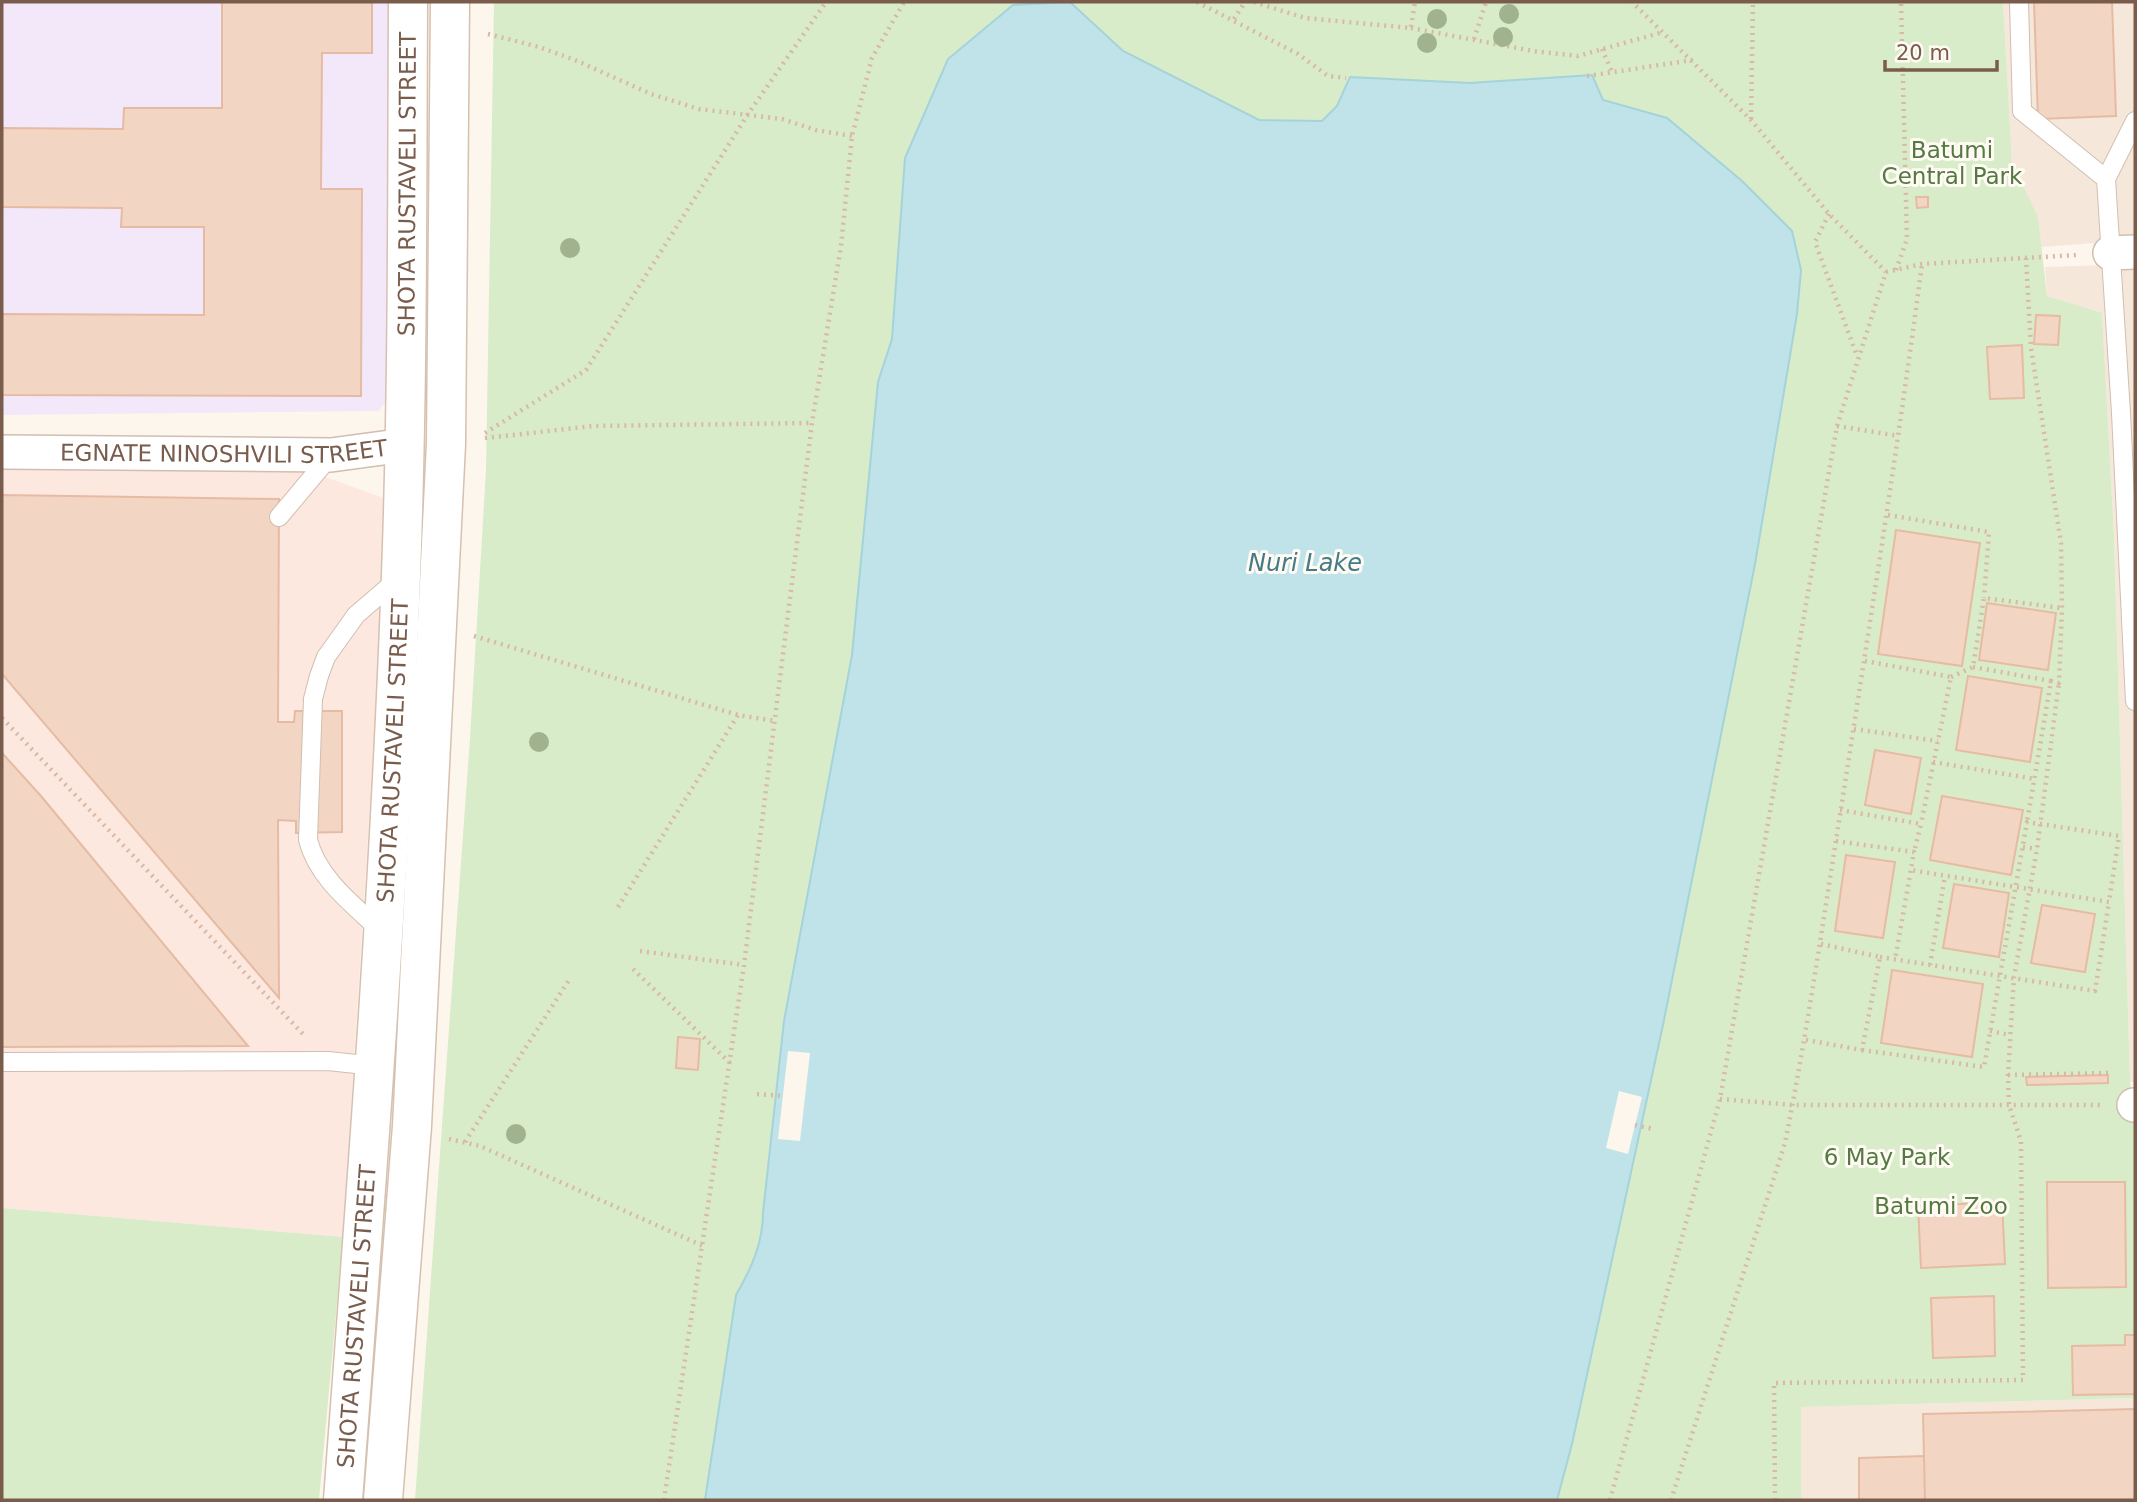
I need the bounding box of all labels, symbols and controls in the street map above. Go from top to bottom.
scale bar [1885,28,1997,72]
street label: SHOTA RUSTAVELI STREET [393,31,421,336]
text: 20 m [1896,41,1950,65]
park label: Batumi Central Park [1882,137,2023,189]
street label: EGNATE NINOSHVILI STREET [60,434,390,468]
water label: Nuri Lake [1248,549,1362,577]
street label: SHOTA RUSTAVELI STREET [372,597,413,903]
park label: 6 May Park [1824,1144,1951,1170]
street label: SHOTA RUSTAVELI STREET [332,1163,381,1469]
park label: Batumi Zoo [1874,1193,2008,1219]

